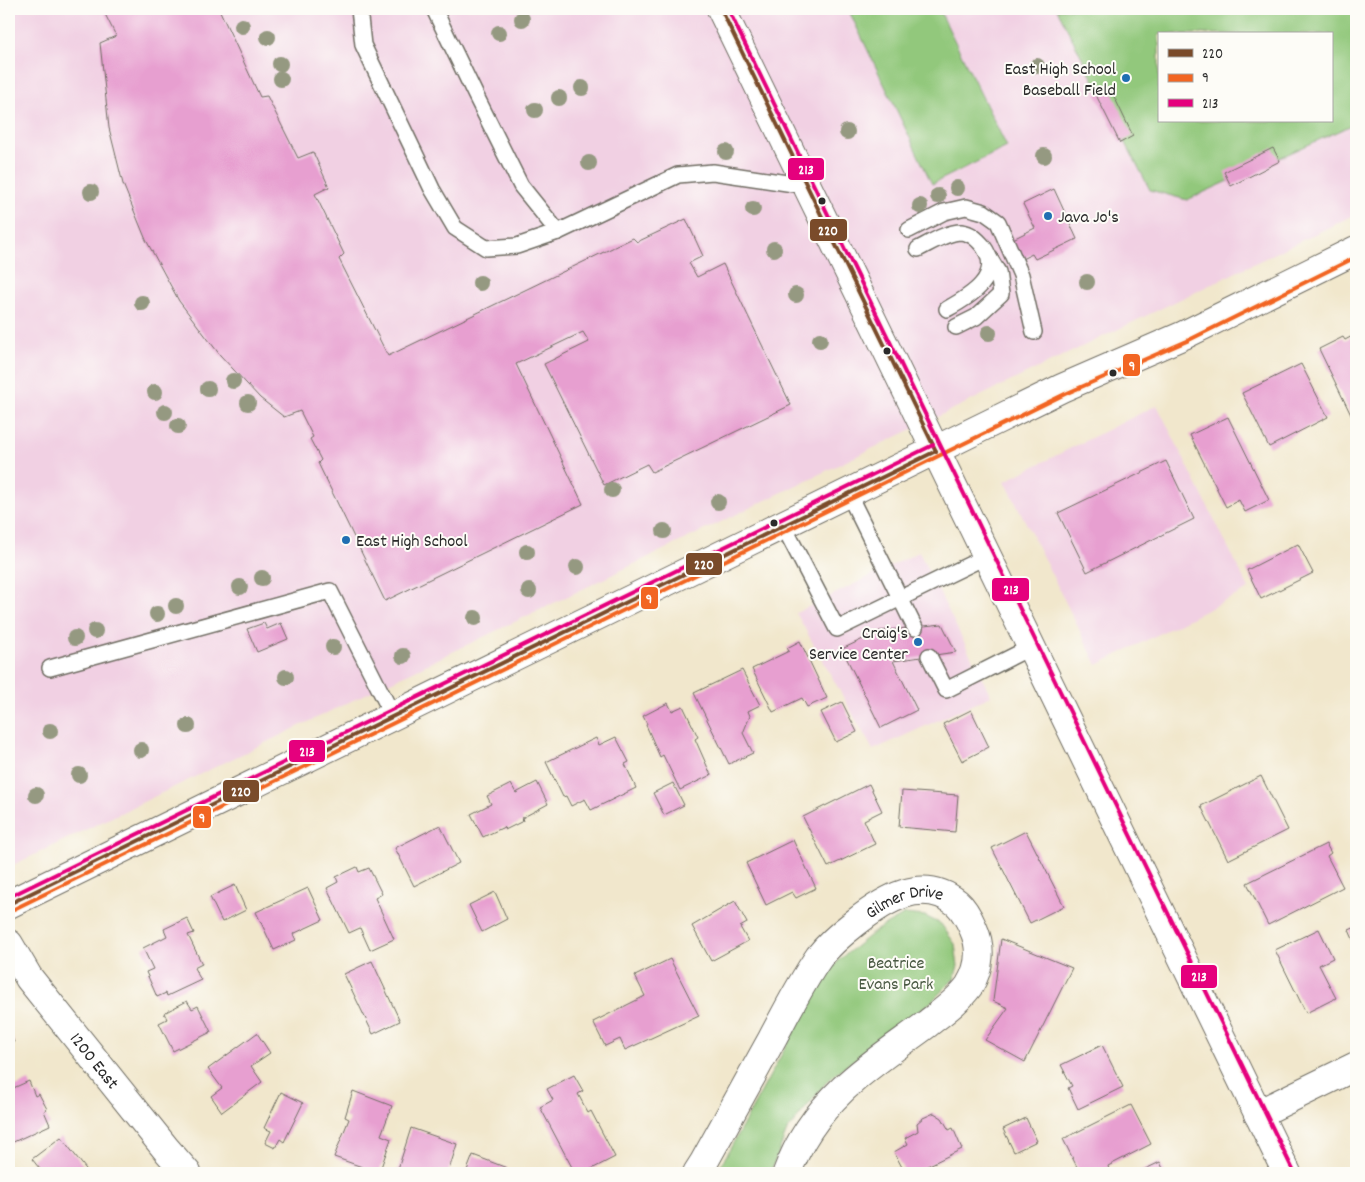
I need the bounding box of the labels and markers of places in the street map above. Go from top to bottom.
place label: East High School Baseball Field [1005,58,1117,104]
marker: East High School Baseball Field [1120,72,1132,84]
unlabelled marker [817,196,827,206]
place label: Java Jo's [1058,206,1119,231]
marker: Java Jo's [1042,210,1054,222]
unlabelled marker [882,346,892,356]
unlabelled marker [1108,368,1118,378]
unlabelled marker [769,518,779,528]
place label: East High School [356,530,468,555]
marker: East High School [340,534,352,546]
place label: Craig's Service Center [809,622,908,668]
marker: Craig's Service Center [912,636,924,648]

